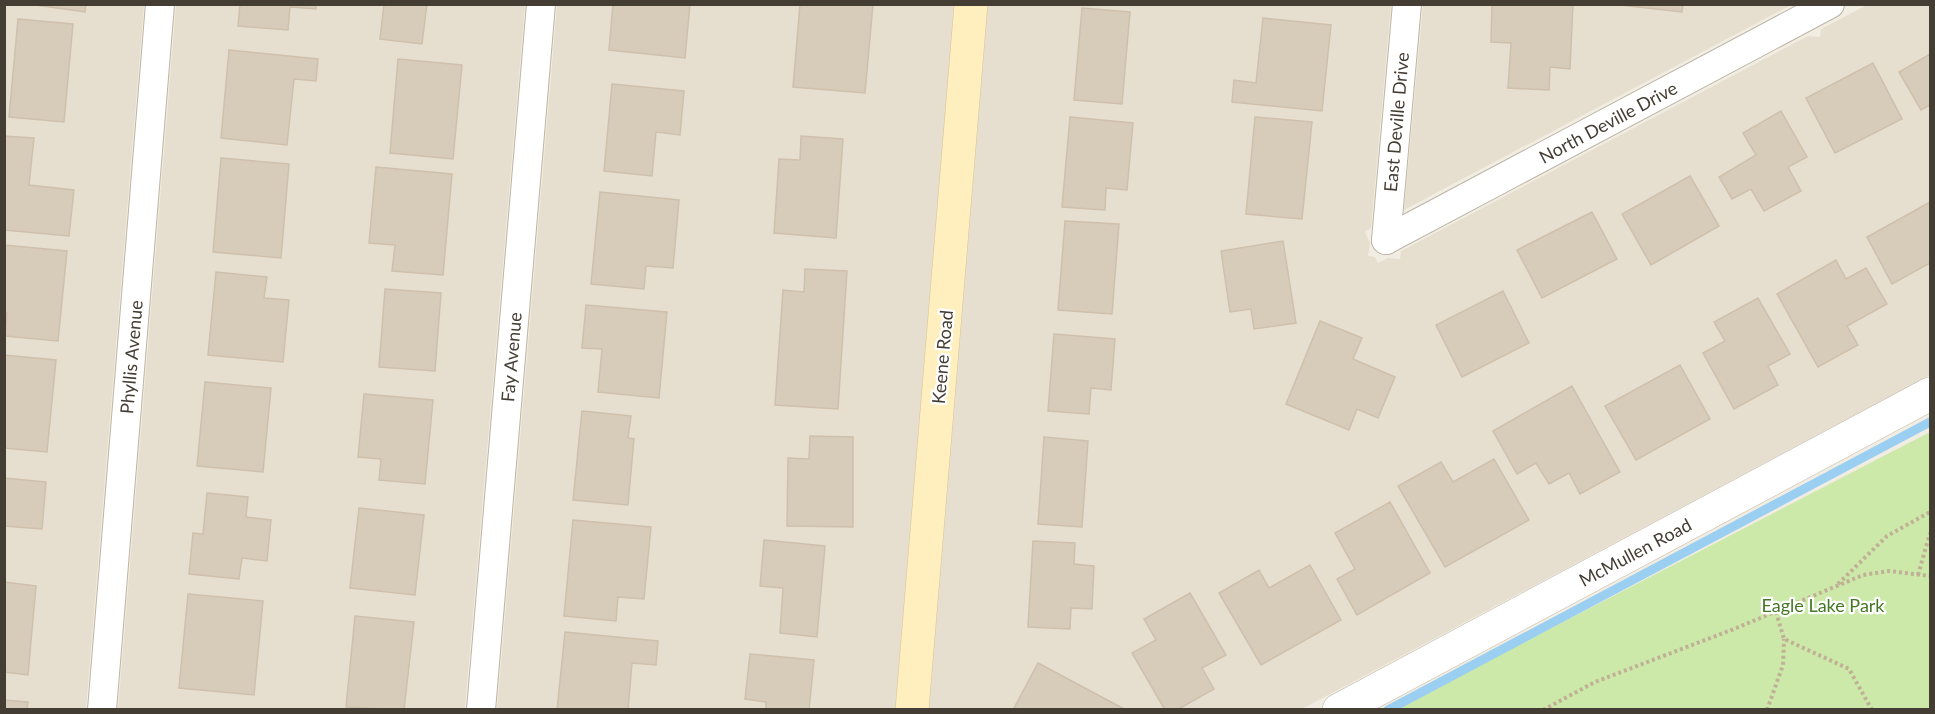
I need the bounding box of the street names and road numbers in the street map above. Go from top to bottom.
street label: East Deville Drive [1379,51,1413,193]
street label: North Deville Drive [1535,76,1681,168]
street label: Phyllis Avenue [115,299,147,415]
street label: Keene Road [927,309,957,405]
street label: Fay Avenue [496,311,526,403]
street label: McMullen Road [1575,513,1695,591]

